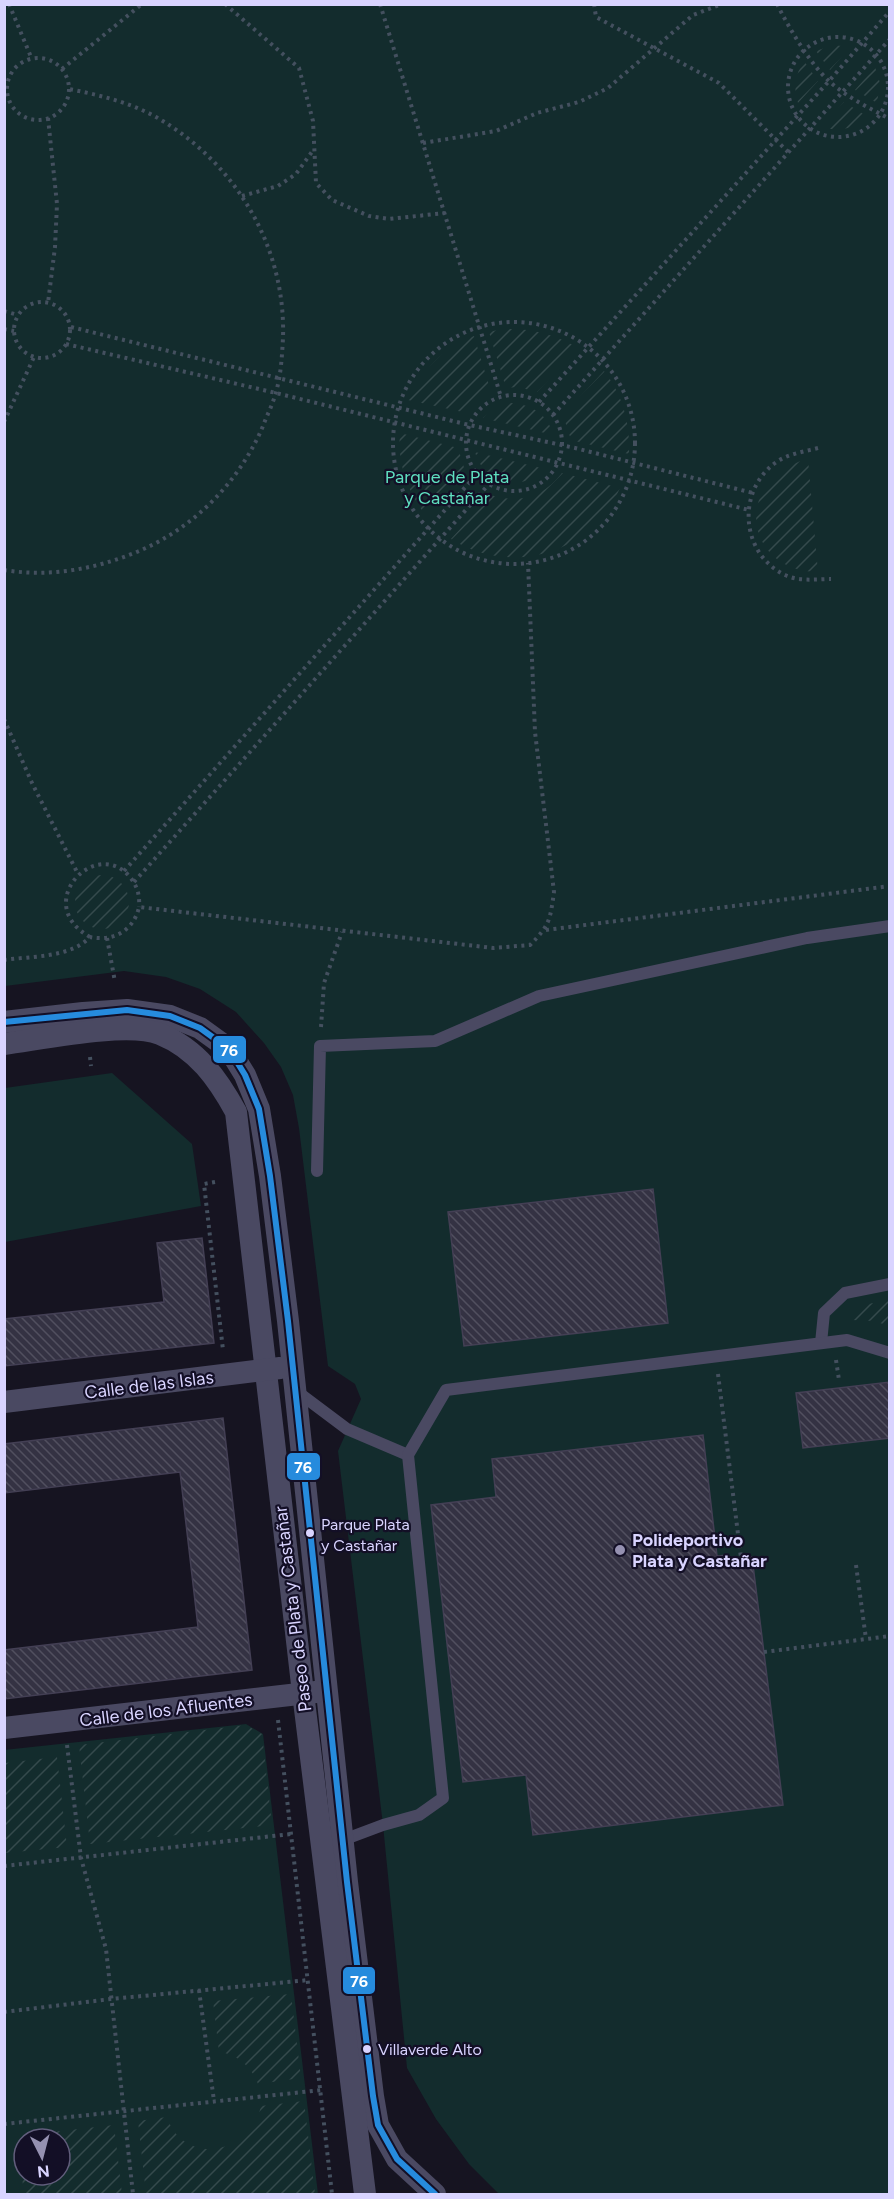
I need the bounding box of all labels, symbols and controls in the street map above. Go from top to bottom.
park label: Parque de Plata y Castañar [385,466,509,509]
line badge: 76 [212,1035,247,1064]
text: 76 [220,1041,238,1060]
street label: Calle de las Islas [83,1366,215,1404]
line badge: 76 [286,1452,321,1481]
text: 76 [294,1458,312,1477]
street label: Paseo de Plata y Castañar [269,1505,317,1713]
place label: Parque Plata y Castañar [321,1515,410,1555]
marker: Parque Plata y Castañar [304,1527,316,1539]
place label: Polideportivo Plata y Castañar [632,1529,767,1572]
marker: Polideportivo Plata y Castañar [613,1543,627,1557]
street label: Calle de los Afluentes [78,1688,254,1732]
line badge: 76 [342,1966,376,1995]
text: 76 [350,1972,368,1991]
place label: Villaverde Alto [378,2040,482,2059]
marker: Villaverde Alto [361,2043,373,2055]
north arrow [12,2127,72,2187]
text: N [36,2161,51,2182]

